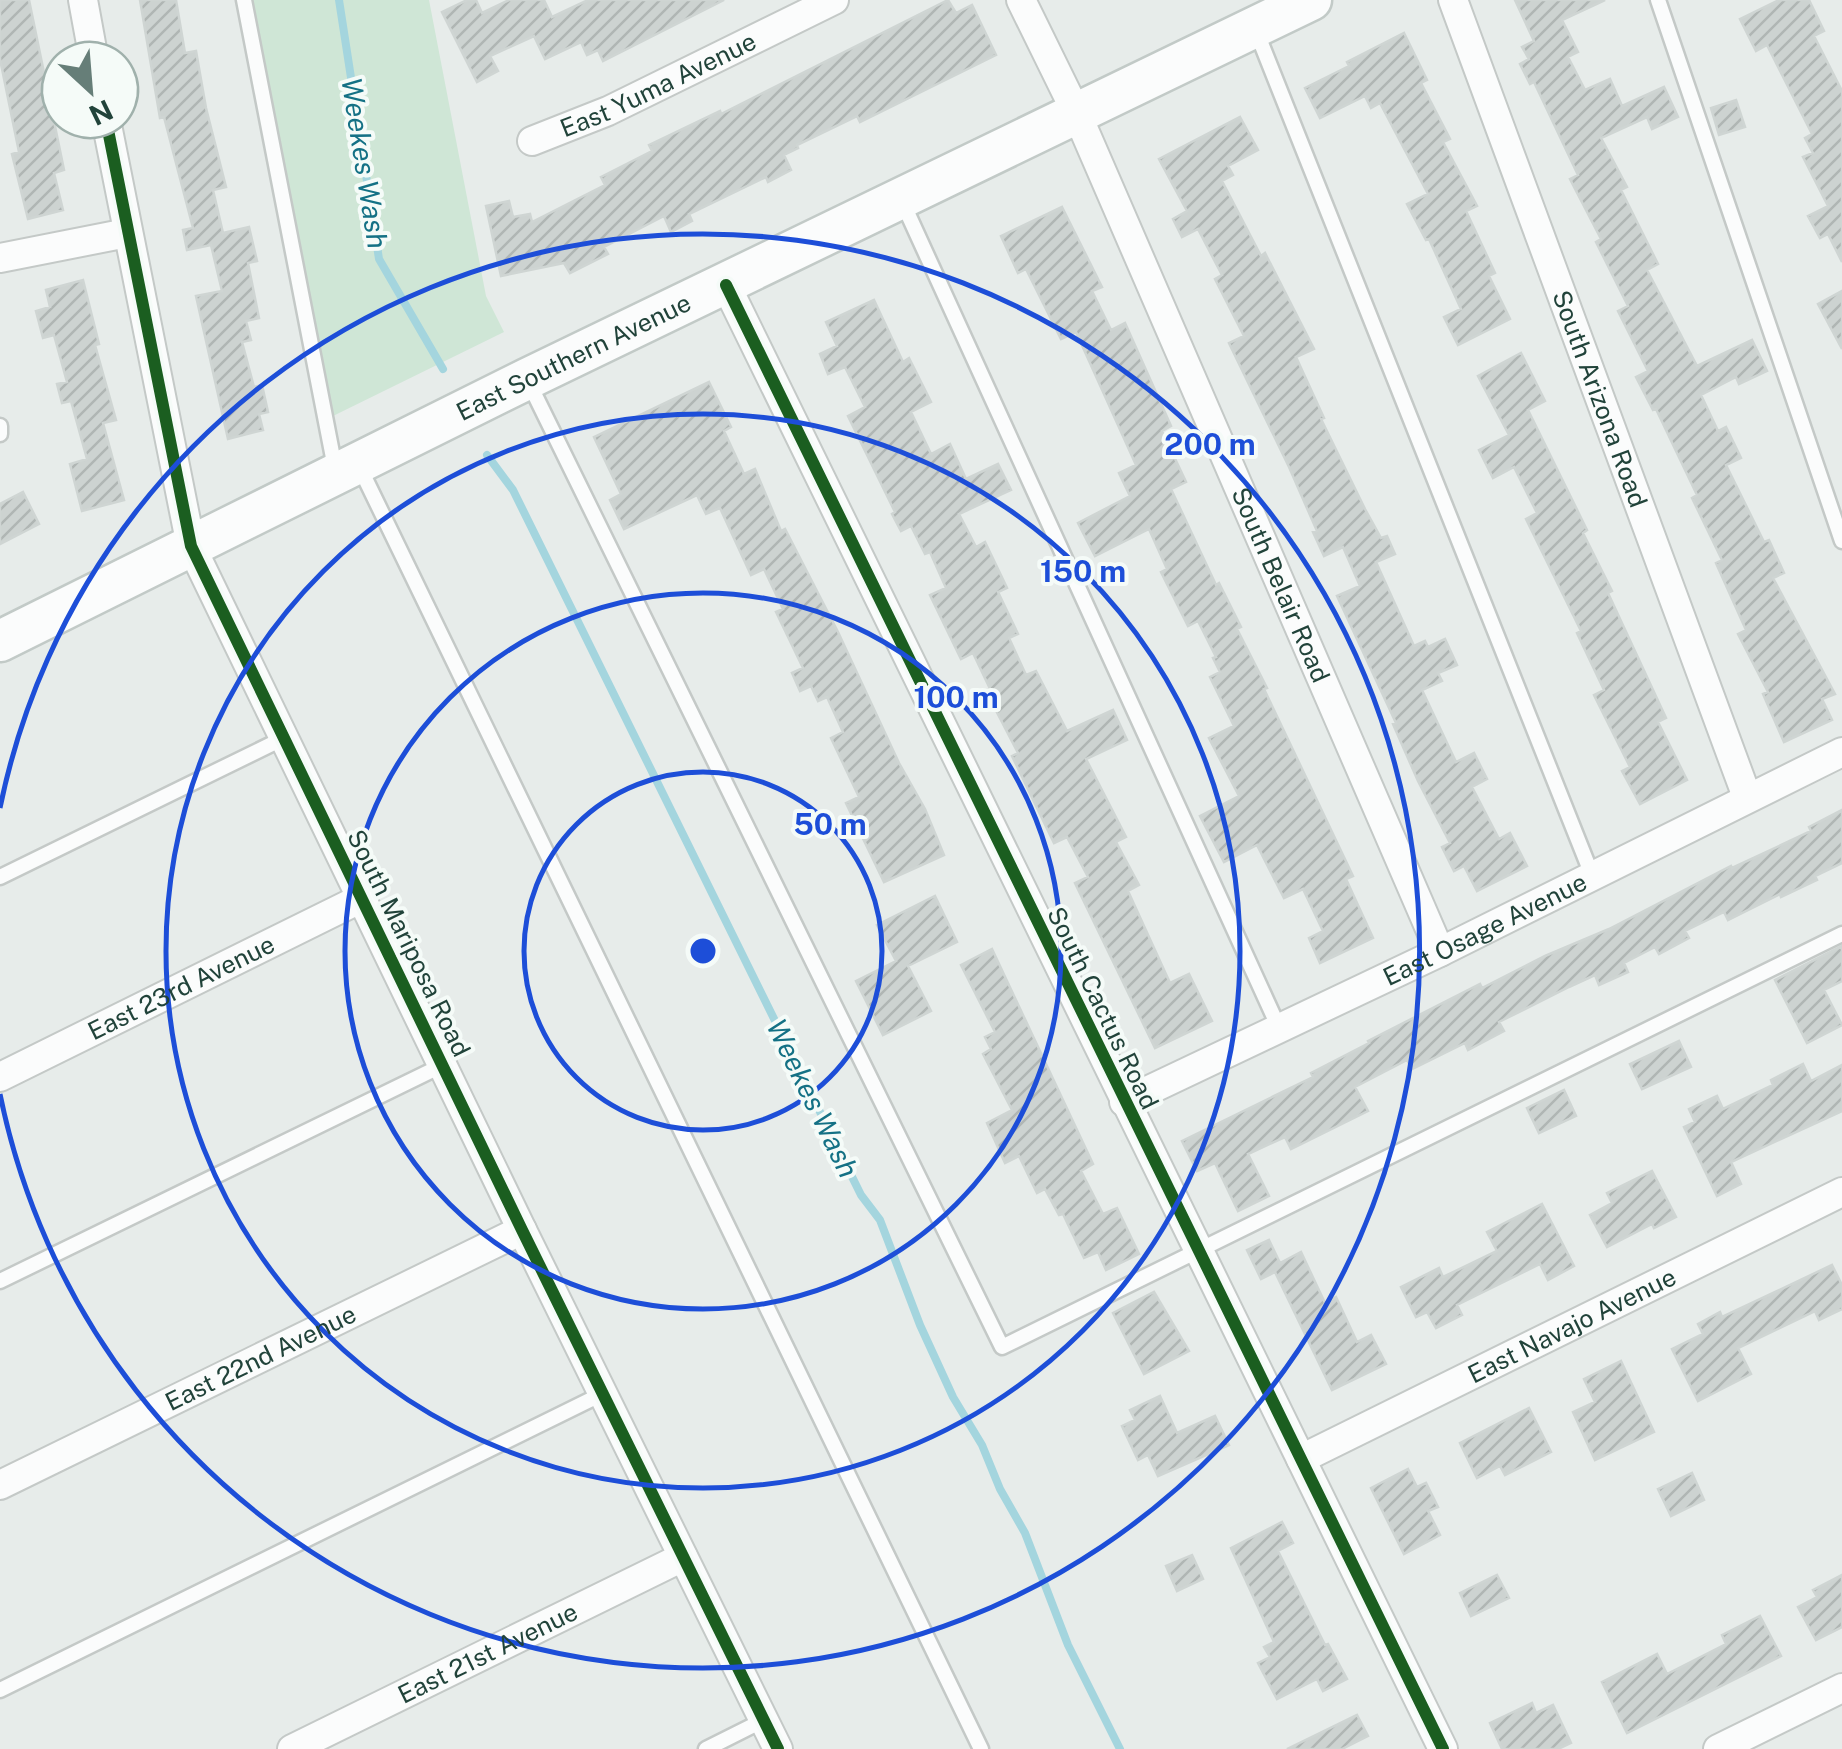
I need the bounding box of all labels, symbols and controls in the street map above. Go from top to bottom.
street label: East Yuma Avenue [556,26,761,143]
north arrow [40,40,140,140]
water label: Weekes Wash [335,75,395,251]
text: N [84,93,118,133]
street label: South Arizona Road [1546,286,1654,511]
street label: East Southern Avenue [451,287,696,427]
text: 200 m [1164,426,1256,462]
street label: South Belair Road [1226,483,1336,687]
text: 150 m [1040,553,1126,589]
text: 100 m [913,679,999,715]
text: 50 m [793,806,867,842]
street label: South Mariposa Road [341,825,477,1061]
street label: East Osage Avenue [1378,867,1592,992]
street label: South Cactus Road [1041,902,1165,1114]
street label: East 23rd Avenue [83,929,279,1046]
centre of rings [685,933,721,969]
water label: Weekes Wash [760,1013,866,1183]
street label: East Navajo Avenue [1463,1261,1681,1389]
street label: East 22nd Avenue [160,1298,361,1417]
street label: East 21st Avenue [393,1596,582,1710]

